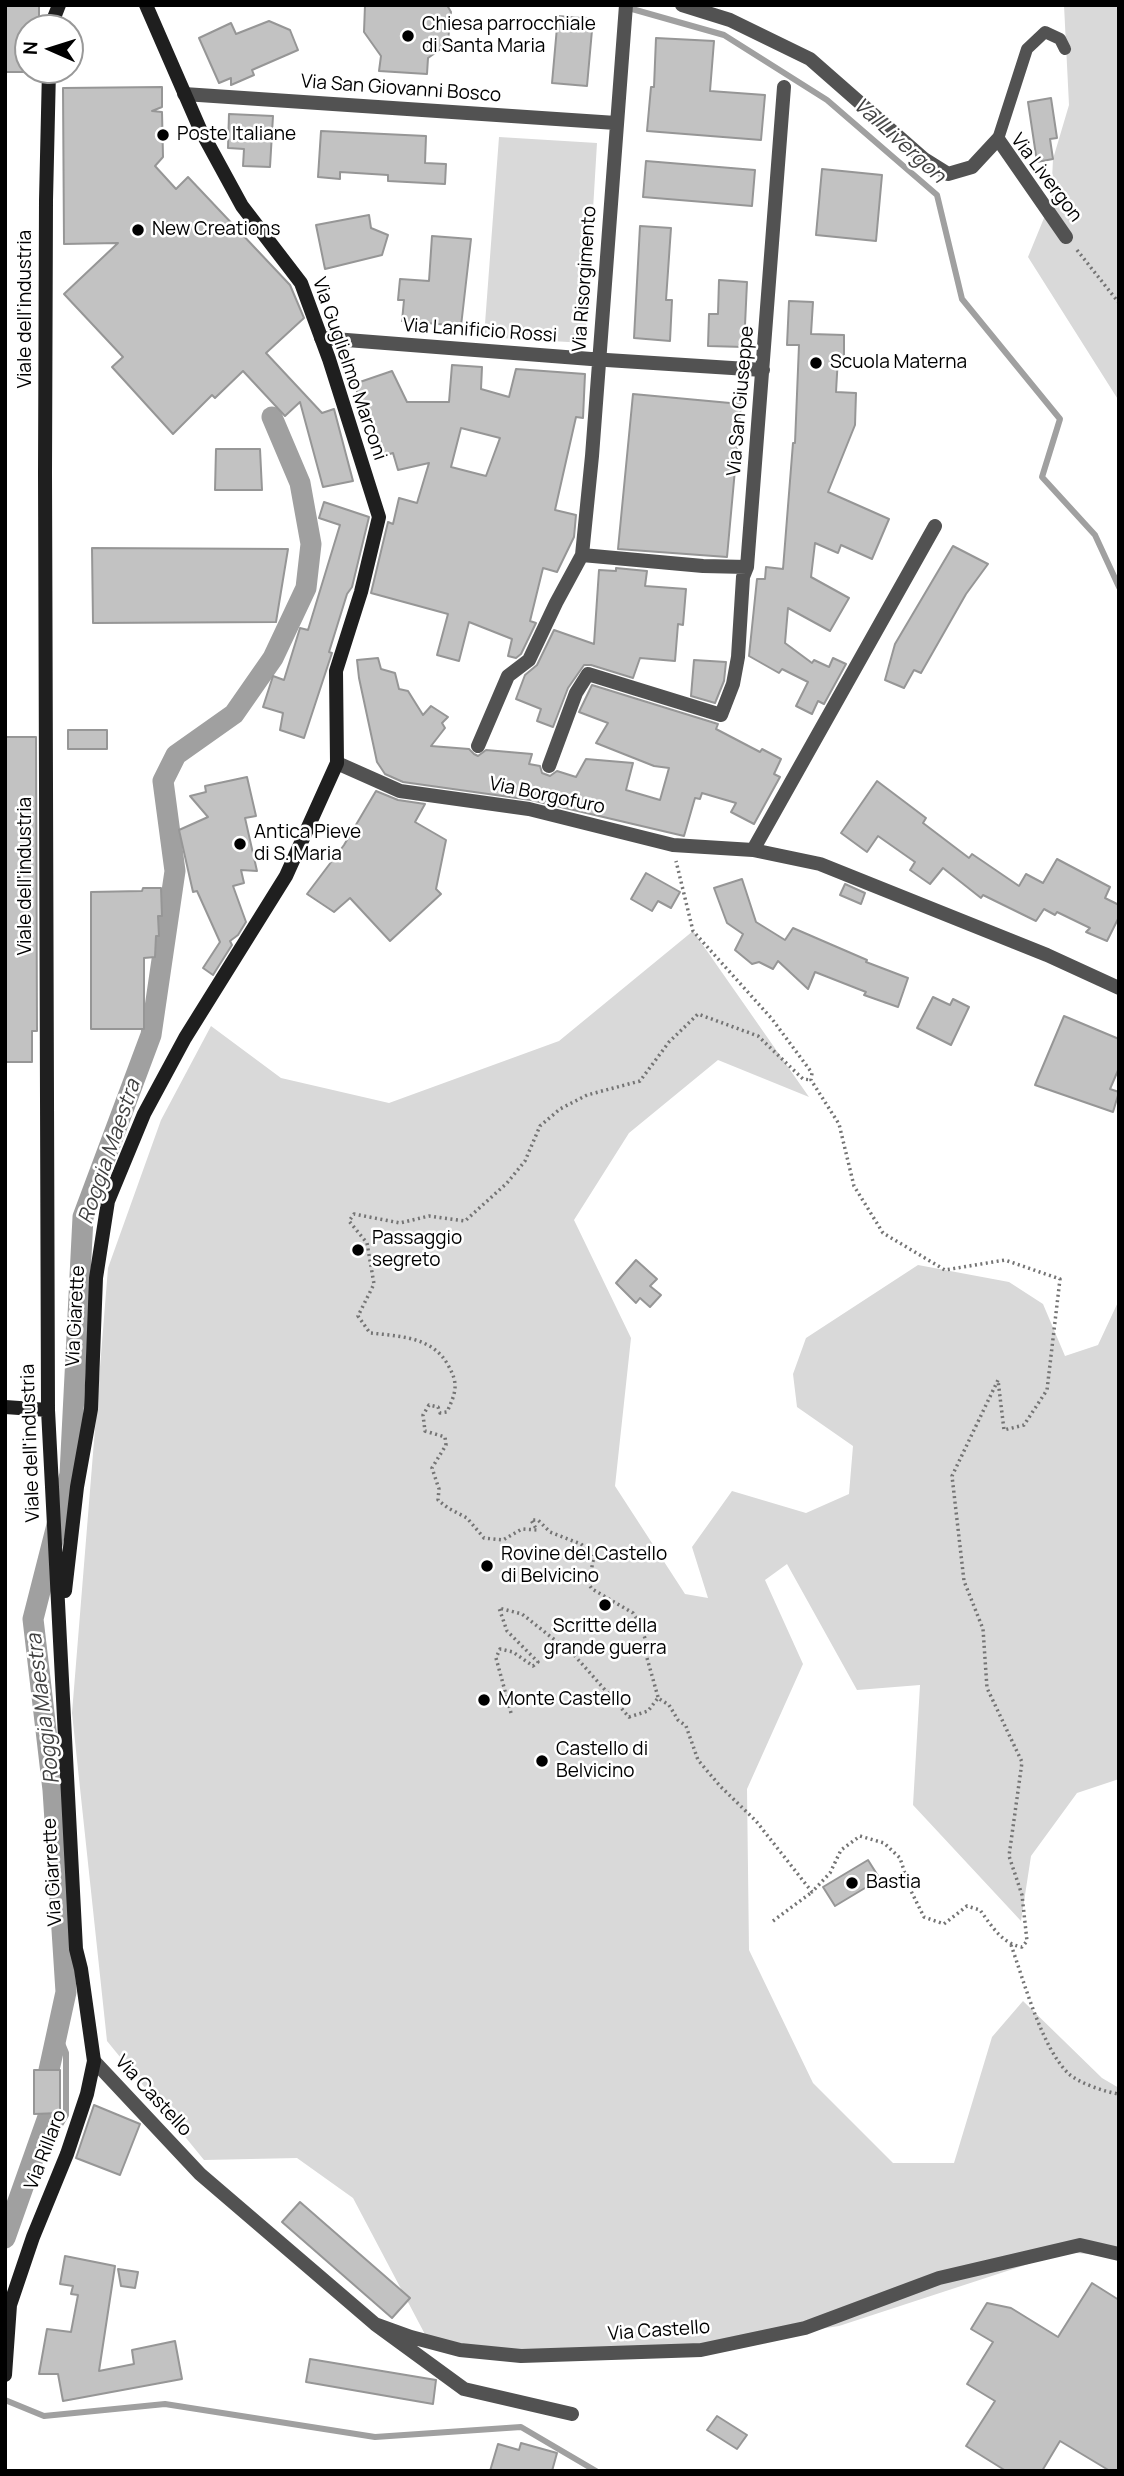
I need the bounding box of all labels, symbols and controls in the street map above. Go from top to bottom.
north arrow [14,14,84,84]
place label: Chiesa parrocchiale di Santa Maria [422,14,596,58]
marker: Chiesa parrocchiale di Santa Maria [400,28,416,44]
text: N [17,41,43,56]
street label: Via San Giovanni Bosco [300,71,502,107]
water label: Val Livergon [848,93,950,189]
place label: Poste Italiane [177,124,296,146]
marker: Poste Italiane [155,127,171,143]
street label: Via Livergon [1005,129,1087,227]
street label: Via Risorgimento [569,205,601,353]
place label: New Creations [152,219,280,241]
marker: New Creations [130,222,146,238]
street label: Viale dell'industria [15,230,37,388]
street label: Via Guglielmo Marconi [307,275,391,463]
street label: Via Lanificio Rossi [402,314,558,348]
street label: Via San Giuseppe [723,325,759,477]
place label: Scuola Materna [830,352,967,374]
marker: Scuola Materna [808,355,824,371]
street label: Via Borgofuro [487,773,607,819]
street label: Viale dell'industria [15,797,37,955]
place label: Antica Pieve di S. Maria [254,822,361,866]
marker: Antica Pieve di S. Maria [232,836,248,852]
water label: Roggia Maestra [73,1076,147,1228]
place label: Passaggio segreto [372,1228,462,1272]
marker: Passaggio segreto [350,1242,366,1258]
street label: Via Giarette [62,1265,90,1367]
street label: Viale dell'industria [17,1363,45,1523]
place label: Rovine del Castello di Belvicino [501,1544,667,1588]
marker: Rovine del Castello di Belvicino [479,1558,495,1574]
marker: Scritte della grande guerra [597,1597,613,1613]
place label: Scritte della grande guerra [543,1616,667,1660]
water label: Roggia Maestra [22,1632,66,1786]
place label: Monte Castello [498,1689,631,1711]
marker: Monte Castello [476,1692,492,1708]
place label: Castello di Belvicino [556,1739,648,1783]
marker: Castello di Belvicino [534,1753,550,1769]
street label: Via Giarrette [39,1817,67,1927]
place label: Bastia [866,1872,921,1894]
marker: Bastia [844,1875,860,1891]
street label: Via Castello [110,2051,196,2141]
street label: Via Rillaro [20,2107,72,2193]
street label: Via Castello [607,2316,711,2346]

